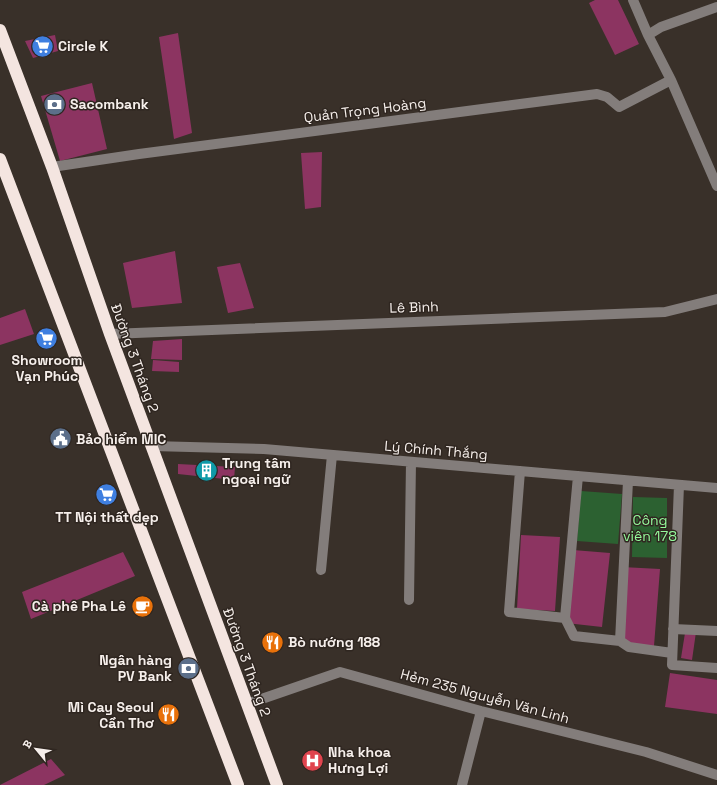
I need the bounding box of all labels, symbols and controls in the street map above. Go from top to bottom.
supermarket icon: Circle K [29,33,55,59]
place label: Circle K [58,37,109,55]
bank icon: Sacombank [42,91,68,117]
street label: Quản Trọng Hoàng [303,94,427,126]
place label: Sacombank [70,95,149,113]
street label: Lê Bình [389,297,439,317]
street label: Đường 3 Tháng 2 [107,301,163,415]
supermarket icon: Showroom Vạn Phúc [34,325,60,351]
place label: Showroom Vạn Phúc [11,351,83,385]
public building icon: Bảo hiểm MIC [47,426,73,452]
place label: Bảo hiểm MIC [76,430,166,448]
street label: Lý Chính Thắng [384,437,488,463]
place label: Trung tâm ngoại ngữ [222,454,291,488]
building icon: Trung tâm ngoại ngữ [193,458,219,484]
supermarket icon: TT Nội thất dẹp [94,482,120,508]
place label: TT Nội thất dẹp [55,508,159,526]
park label: Công viên 178 [623,511,677,545]
cafe icon: Cà phê Pha Lê [129,593,155,619]
place label: Cà phê Pha Lê [32,597,126,615]
street label: Đường 3 Tháng 2 [219,605,275,719]
restaurant icon: Bò nướng 188 [259,629,285,655]
place label: Bò nướng 188 [288,633,381,651]
place label: Ngân hàng PV Bank [99,651,172,685]
bank icon: Ngân hàng PV Bank [175,655,201,681]
street label: Hẻm 235 Nguyễn Văn Linh [398,665,572,727]
place label: Mì Cay Seoul Cần Thơ [68,698,154,732]
restaurant icon: Mì Cay Seoul Cần Thơ [156,702,182,728]
north arrow [16,729,56,769]
text: B [19,738,35,751]
place label: Nha khoa Hưng Lợi [328,743,391,777]
hospital icon: Nha khoa Hưng Lợi [299,747,325,773]

